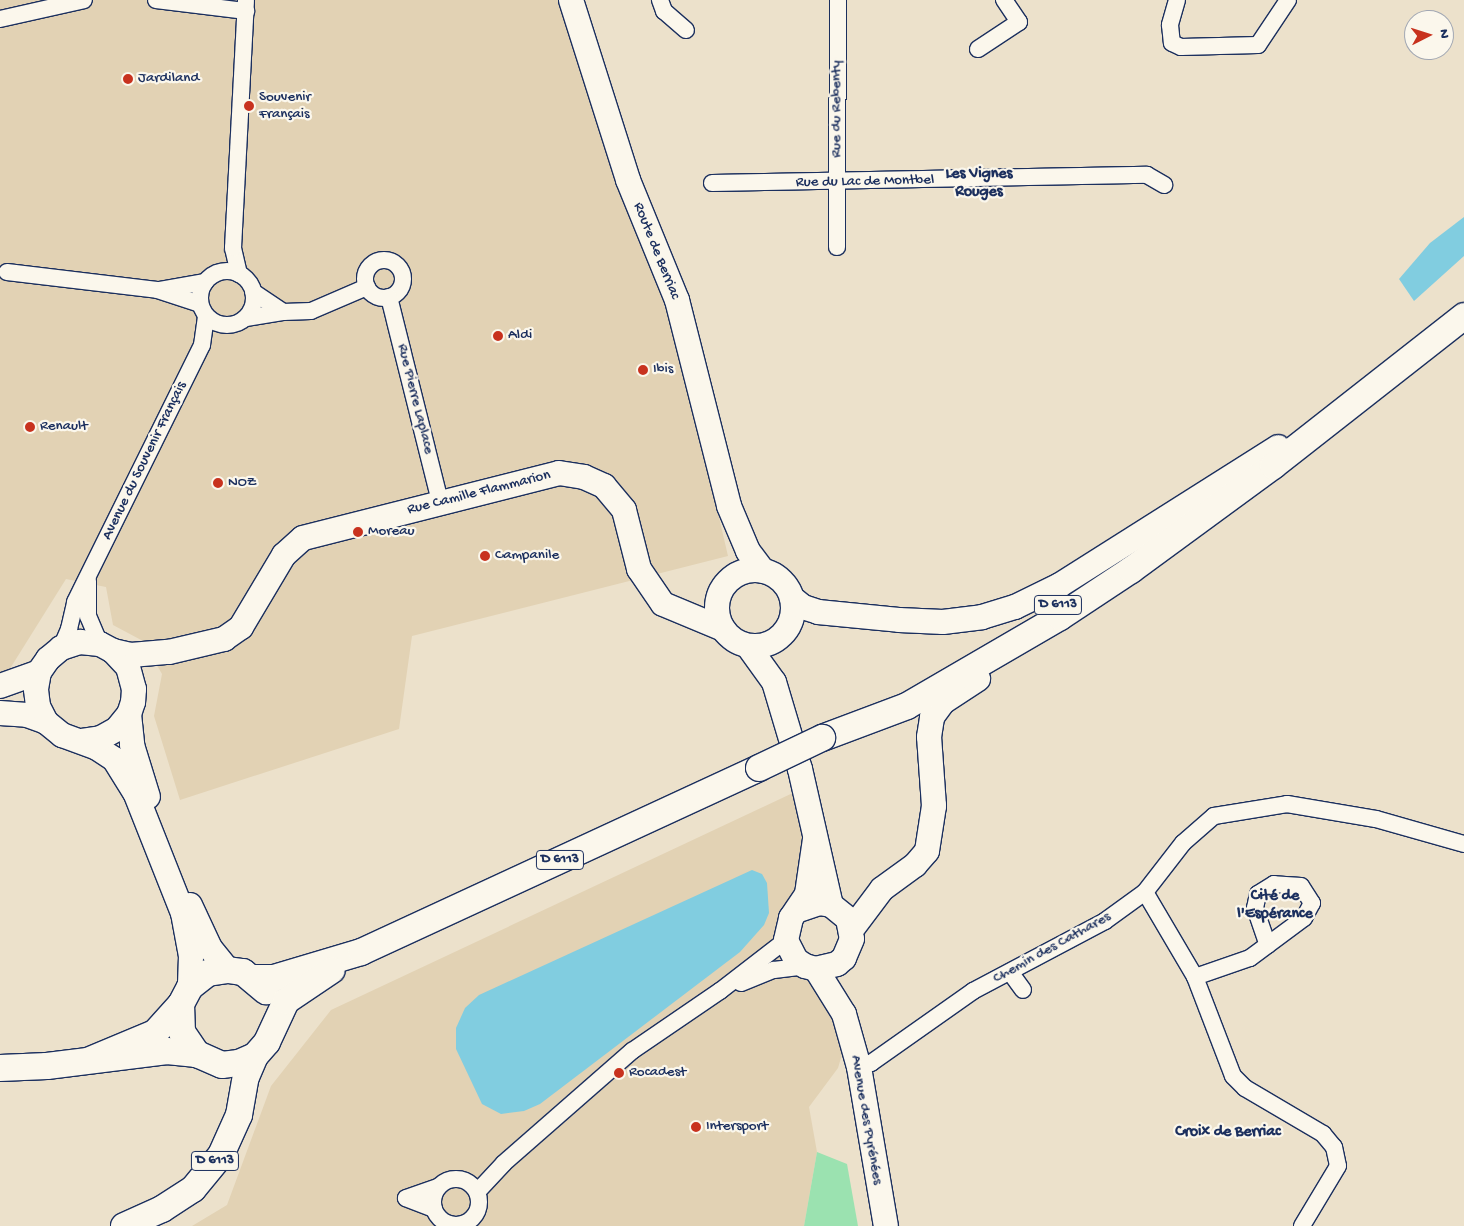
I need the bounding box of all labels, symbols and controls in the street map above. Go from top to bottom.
north arrow [1404,10,1454,60]
text: N [1435,28,1452,39]
street label: Rue du Rebenty [828,60,846,158]
place label: Jardiland [138,70,199,88]
marker: Jardiland [122,73,134,85]
place label: Souvenir Français [259,88,311,123]
marker: Souvenir Français [243,100,255,112]
district label: Les Vignes Rouges [945,165,1013,203]
street label: Rue du Lac de Montbel [796,172,934,192]
street label: Route de Berriac [628,200,684,302]
place label: Aldi [508,327,532,345]
marker: Aldi [492,330,504,342]
street label: Rue Pierre Laplace [393,342,437,456]
place label: Ibis [653,361,673,379]
marker: Ibis [637,364,649,376]
street label: Avenue du Souvenir Français [99,379,191,543]
place label: Renault [40,418,88,436]
marker: Renault [24,421,36,433]
street label: Rue Camille Flammarion [406,467,552,519]
place label: NOZ [228,474,257,492]
marker: NOZ [212,477,224,489]
place label: Moreau [368,523,415,541]
marker: Moreau [352,526,364,538]
place label: Campanile [495,547,559,565]
marker: Campanile [479,550,491,562]
road number: D 6113 [1033,594,1083,616]
road number: D 6113 [535,848,585,872]
district label: Cité de l'Espérance [1237,887,1313,925]
street label: Chemin des Cathares [990,908,1114,988]
street label: Avenue des Pyrénées [846,1054,886,1186]
place label: Rocadest [629,1064,686,1082]
marker: Rocadest [613,1067,625,1079]
place label: Intersport [706,1118,768,1136]
marker: Intersport [690,1121,702,1133]
district label: Croix de Berriac [1175,1123,1281,1143]
road number: D 6113 [190,1150,240,1172]

